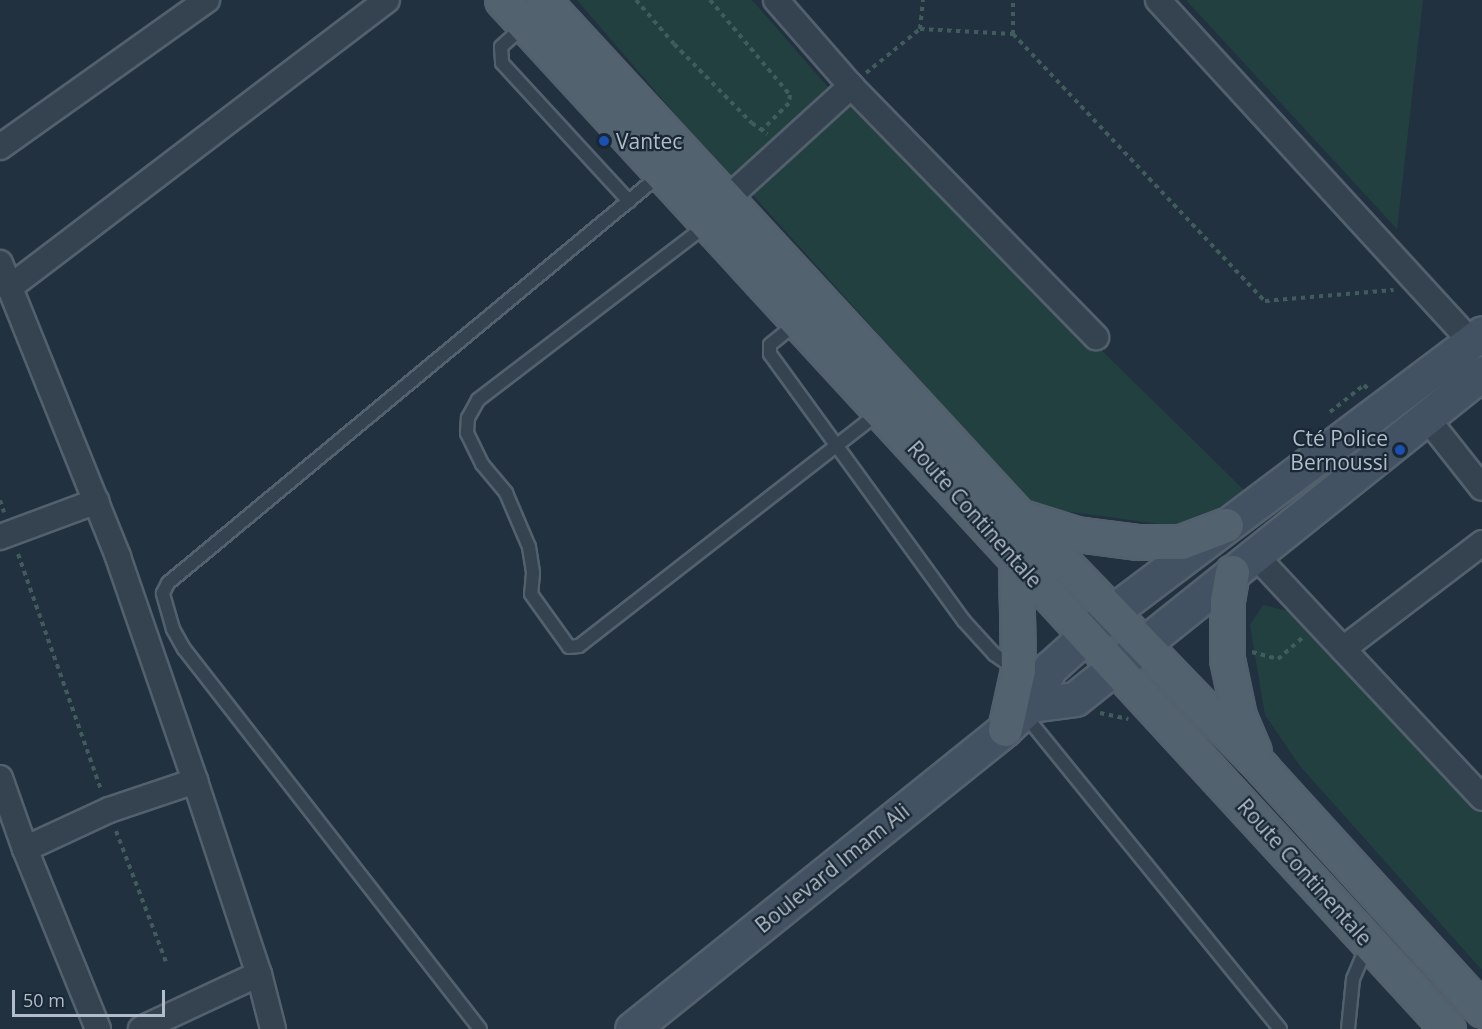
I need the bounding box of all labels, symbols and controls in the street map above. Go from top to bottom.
place label: Vantec [616,128,682,154]
marker: Vantec [597,134,611,148]
place label: Cté Police Bernoussi [1290,425,1388,475]
street label: Route Continentale [903,436,1047,592]
marker: Cté Police Bernoussi [1393,443,1407,457]
street label: Route Continentale [1233,794,1377,950]
street label: Boulevard Imam Ali [750,798,914,938]
scale bar [15,978,168,1016]
text: 50 m [23,988,65,1012]

